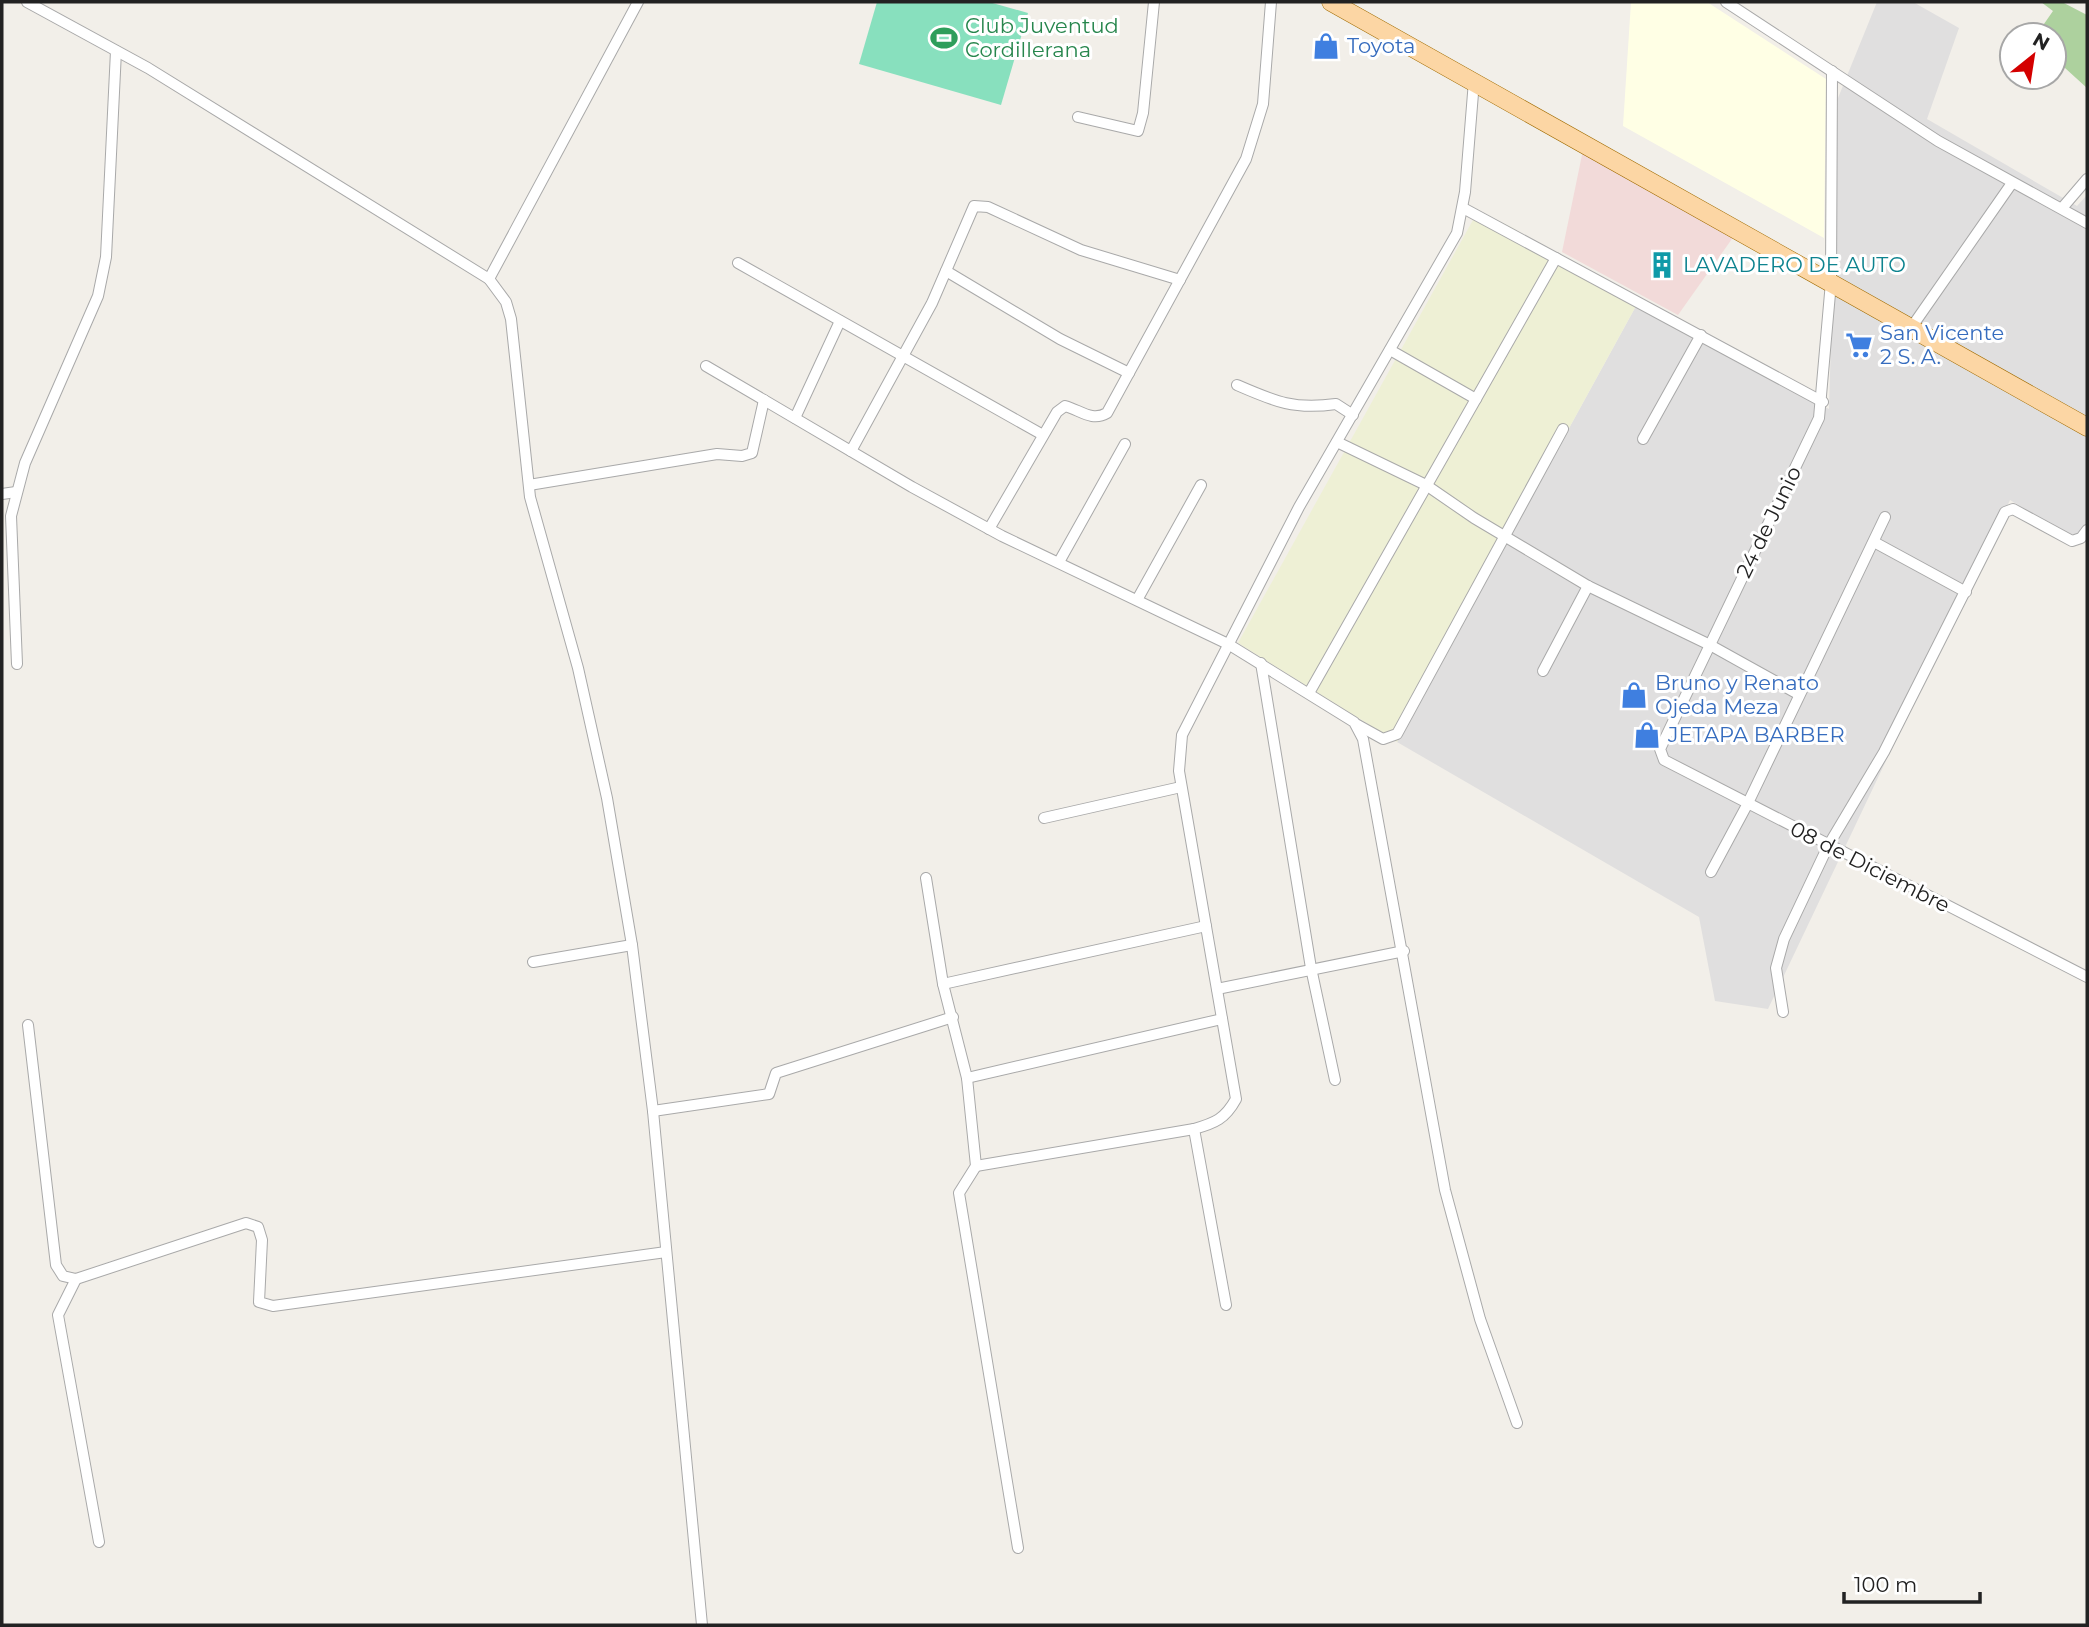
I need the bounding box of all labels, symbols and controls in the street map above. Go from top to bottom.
place label: Club Juventud Cordillerana [965,13,1119,62]
north arrow [1998,21,2068,91]
sports icon: Club Juventud Cordillerana [929,23,959,53]
text: N [2029,28,2054,56]
shop icon: Toyota [1311,31,1341,61]
place label: Toyota [1347,33,1416,58]
building icon: LAVADERO DE AUTO [1647,250,1677,280]
place label: LAVADERO DE AUTO [1683,252,1906,277]
place label: San Vicente 2 S. A. [1880,320,2004,369]
supermarket icon: San Vicente 2 S. A. [1844,330,1874,360]
street label: 24 de Junio [1731,462,1806,582]
place label: Bruno y Renato Ojeda Meza [1655,670,1819,719]
shop icon: Bruno y Renato Ojeda Meza [1619,680,1649,710]
shop icon: JETAPA BARBER [1632,720,1662,750]
place label: JETAPA BARBER [1667,722,1845,747]
street label: 08 de Diciembre [1786,816,1954,918]
scale bar [1844,1560,1980,1604]
text: 100 m [1854,1572,1917,1597]

